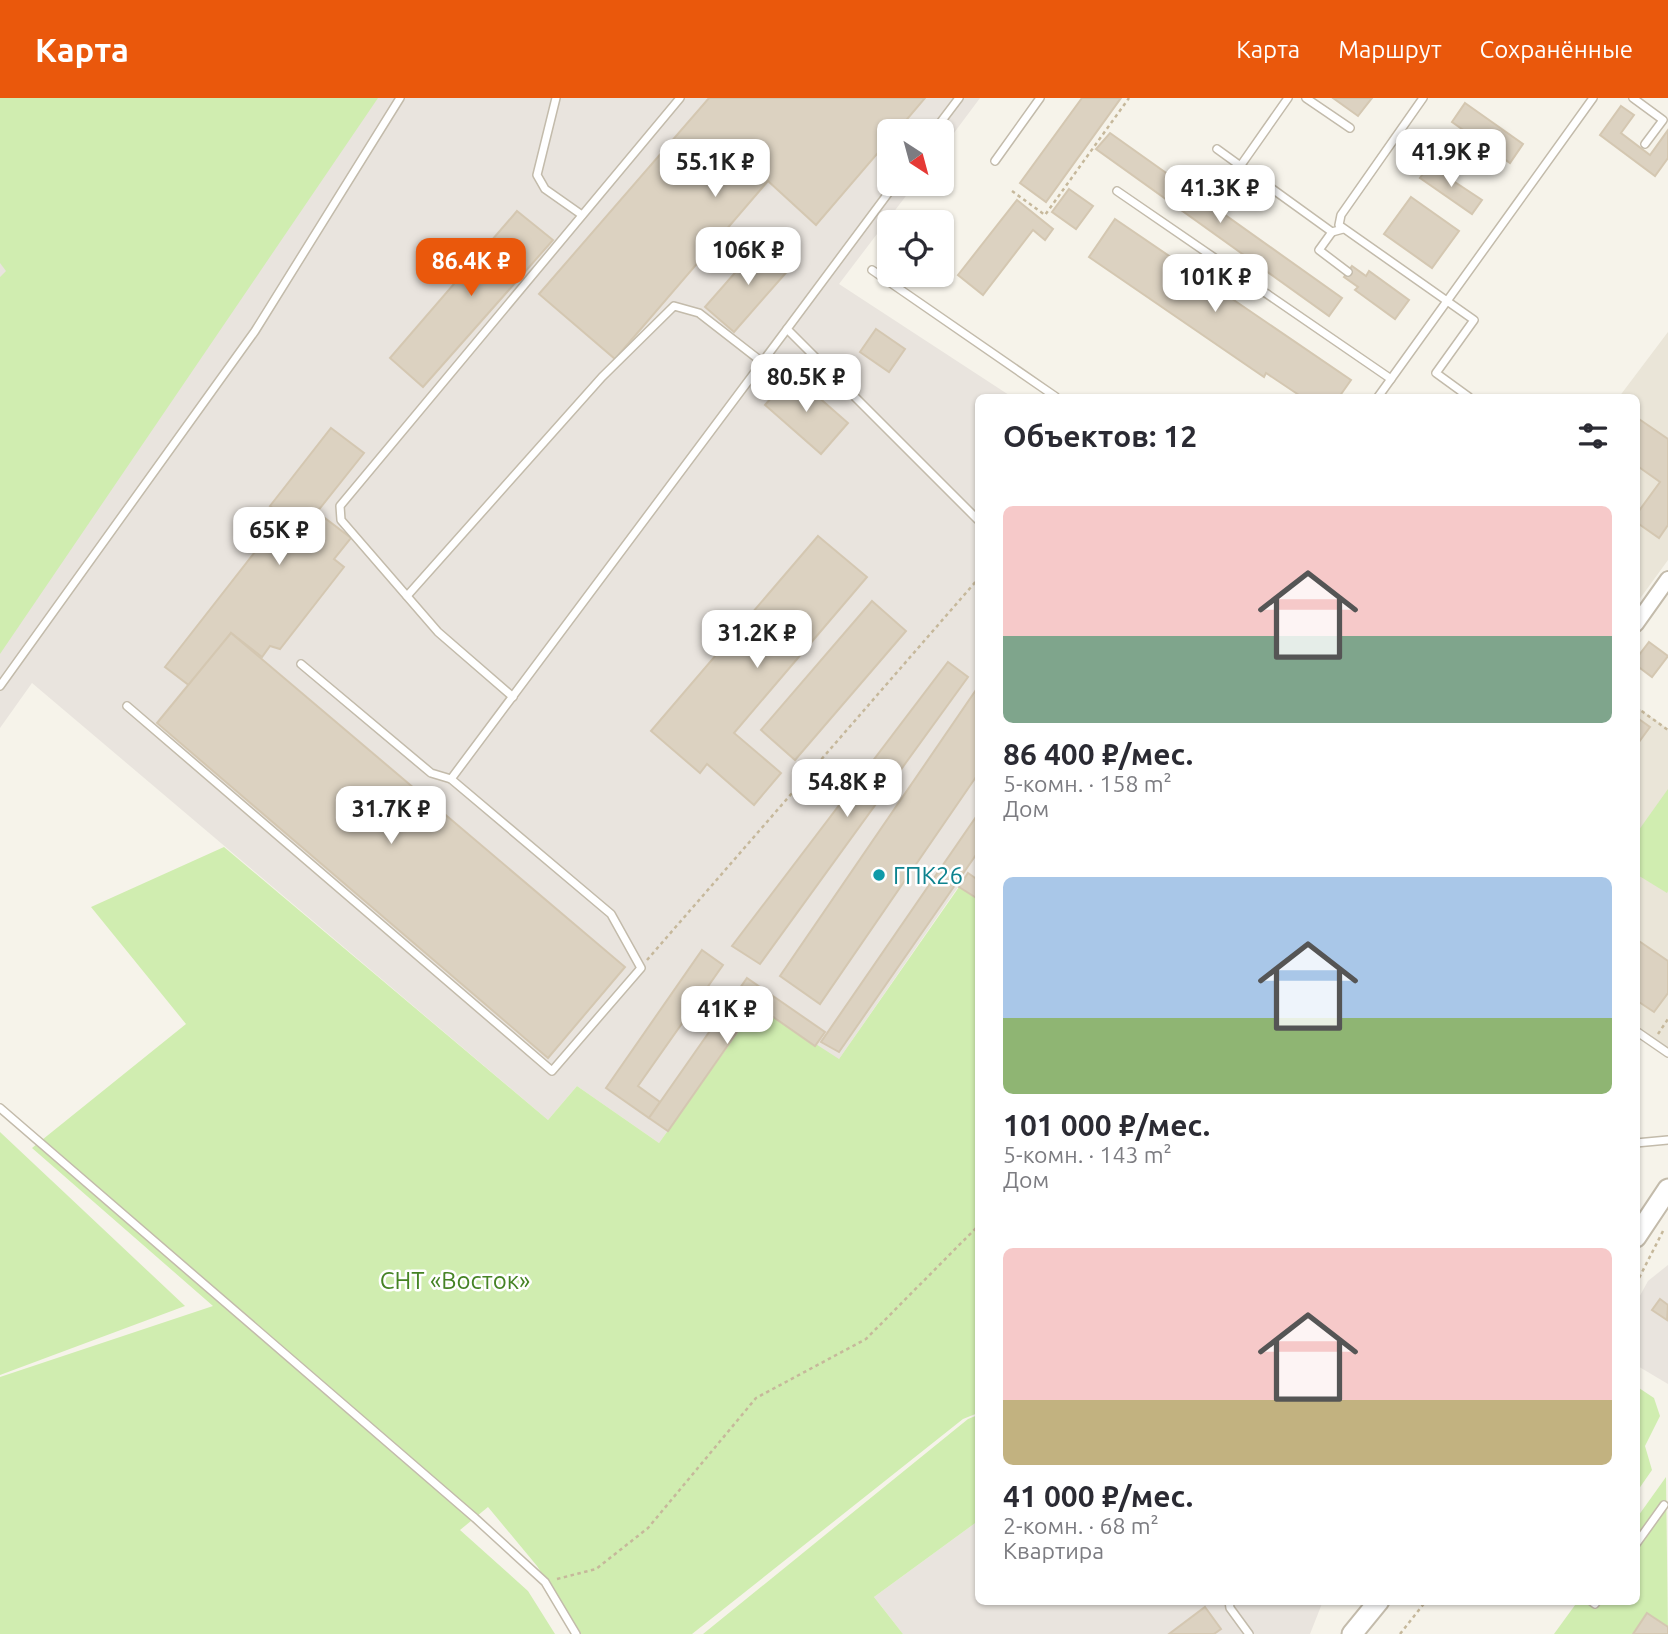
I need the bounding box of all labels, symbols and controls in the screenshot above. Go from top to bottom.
text: Карта [35,31,129,68]
text: Карта [1236,36,1300,63]
text: Маршрут [1338,36,1442,63]
text: Сохранённые [1480,36,1633,63]
north arrow [877,119,954,196]
map controls [877,119,954,287]
pin: 41.9K ₽ [1386,130,1516,189]
text: 41.9K ₽ [1412,139,1490,164]
pin: 55.1K ₽ [650,140,780,199]
text: 55.1K ₽ [676,149,754,174]
pin: 41.3K ₽ [1155,166,1285,225]
text: 41.3K ₽ [1181,175,1259,200]
button: locate [877,210,954,287]
pin: 106K ₽ [691,228,805,287]
text: 106K ₽ [712,237,784,262]
pin: 86.4K ₽ [406,238,536,298]
text: 86.4K ₽ [432,248,510,273]
pin: 101K ₽ [1158,254,1272,314]
text: 101K ₽ [1179,264,1251,289]
pin: 80.5K ₽ [741,354,871,414]
text: 80.5K ₽ [767,364,845,389]
icon: filters [1574,417,1612,455]
text: Объектов: 12 [1003,419,1197,453]
pin: 65K ₽ [230,508,328,567]
text: 65K ₽ [249,517,309,542]
icon: home [1245,552,1371,678]
pin: 31.2K ₽ [692,610,822,670]
text: 31.2K ₽ [718,620,796,645]
text: 86 400 ₽/мес. [1003,737,1193,771]
pin: 54.8K ₽ [782,760,912,819]
text: 54.8K ₽ [808,769,886,794]
text: 5-комн. · 158 m² [1003,771,1172,796]
pin: 31.7K ₽ [326,786,456,846]
text: 31.7K ₽ [352,796,430,821]
text: Дом [1003,796,1049,821]
place label: ГПК26 [893,862,963,889]
marker: ГПК26 [871,867,887,883]
icon: home [1245,923,1371,1049]
pin: 41K ₽ [678,986,776,1046]
text: 41K ₽ [697,996,757,1021]
text: 101 000 ₽/мес. [1003,1108,1210,1142]
text: 5-комн. · 143 m² [1003,1142,1172,1167]
text: Дом [1003,1167,1049,1192]
park label: СНТ «Восток» [380,1267,530,1294]
icon: home [1245,1294,1371,1420]
text: 41 000 ₽/мес. [1003,1479,1193,1513]
text: 2-комн. · 68 m² [1003,1513,1159,1538]
text: Квартира [1003,1538,1104,1563]

